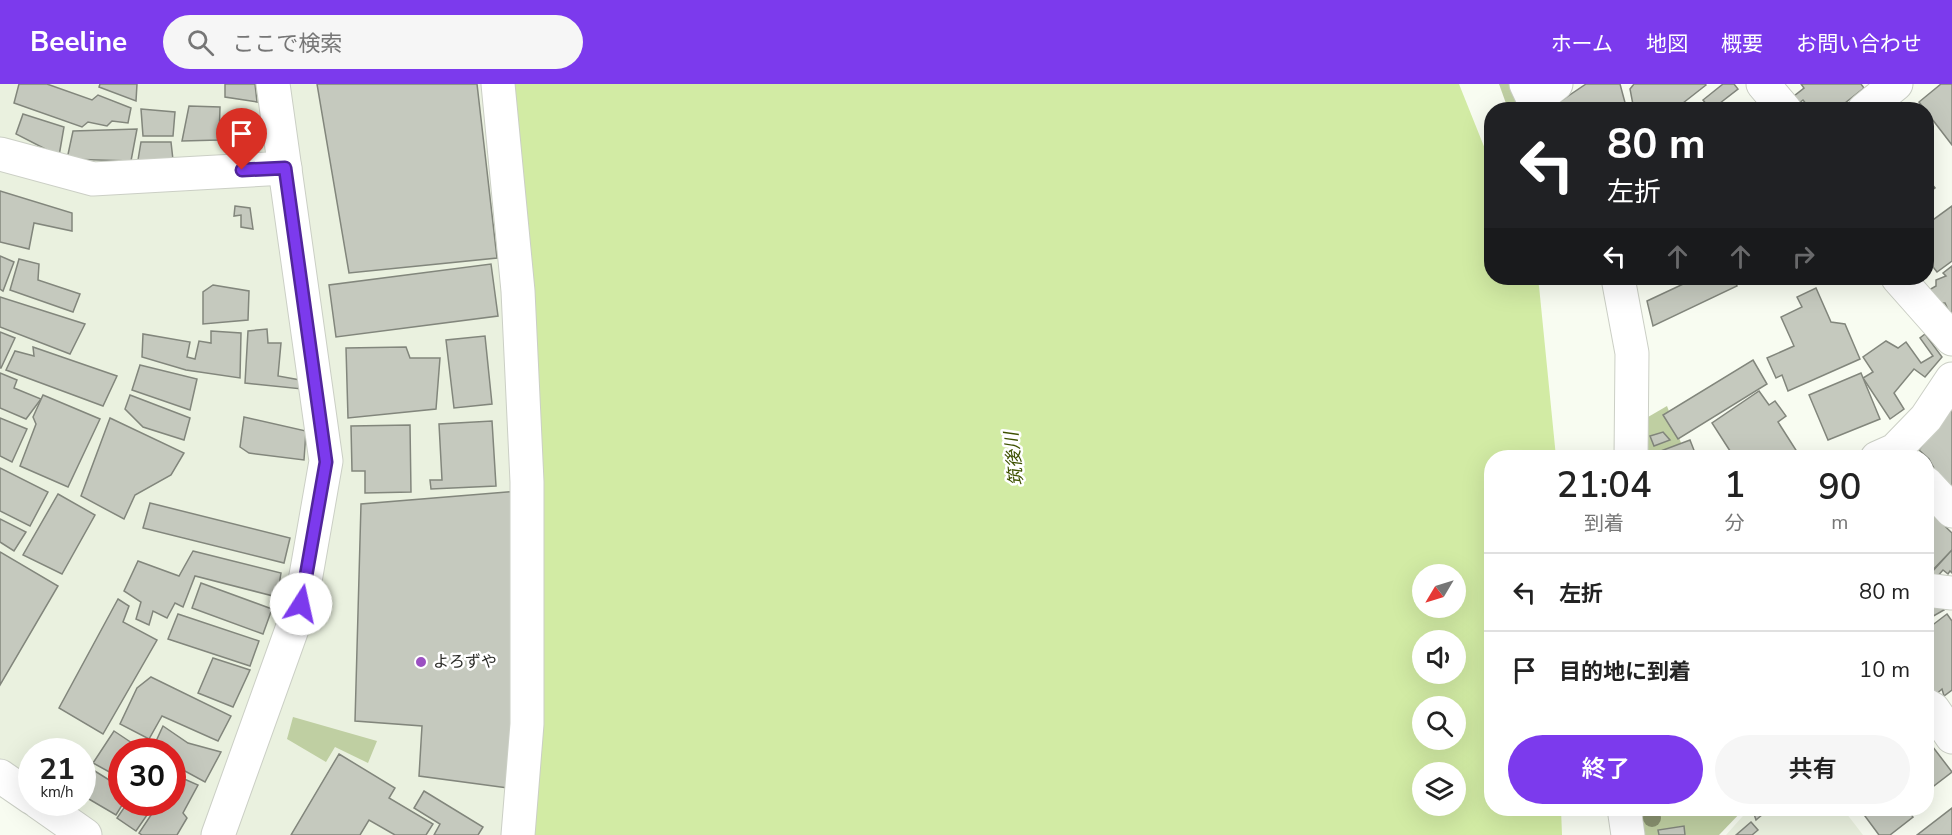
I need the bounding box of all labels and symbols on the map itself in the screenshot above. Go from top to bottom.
pin [216,108,267,170]
water label: 筑後川 [999,429,1029,487]
north arrow [1412,564,1466,618]
position arrow [269,572,333,636]
place label: よろずや [433,651,497,673]
marker: よろずや [414,655,428,669]
speed limit sign: 30 [108,738,186,816]

